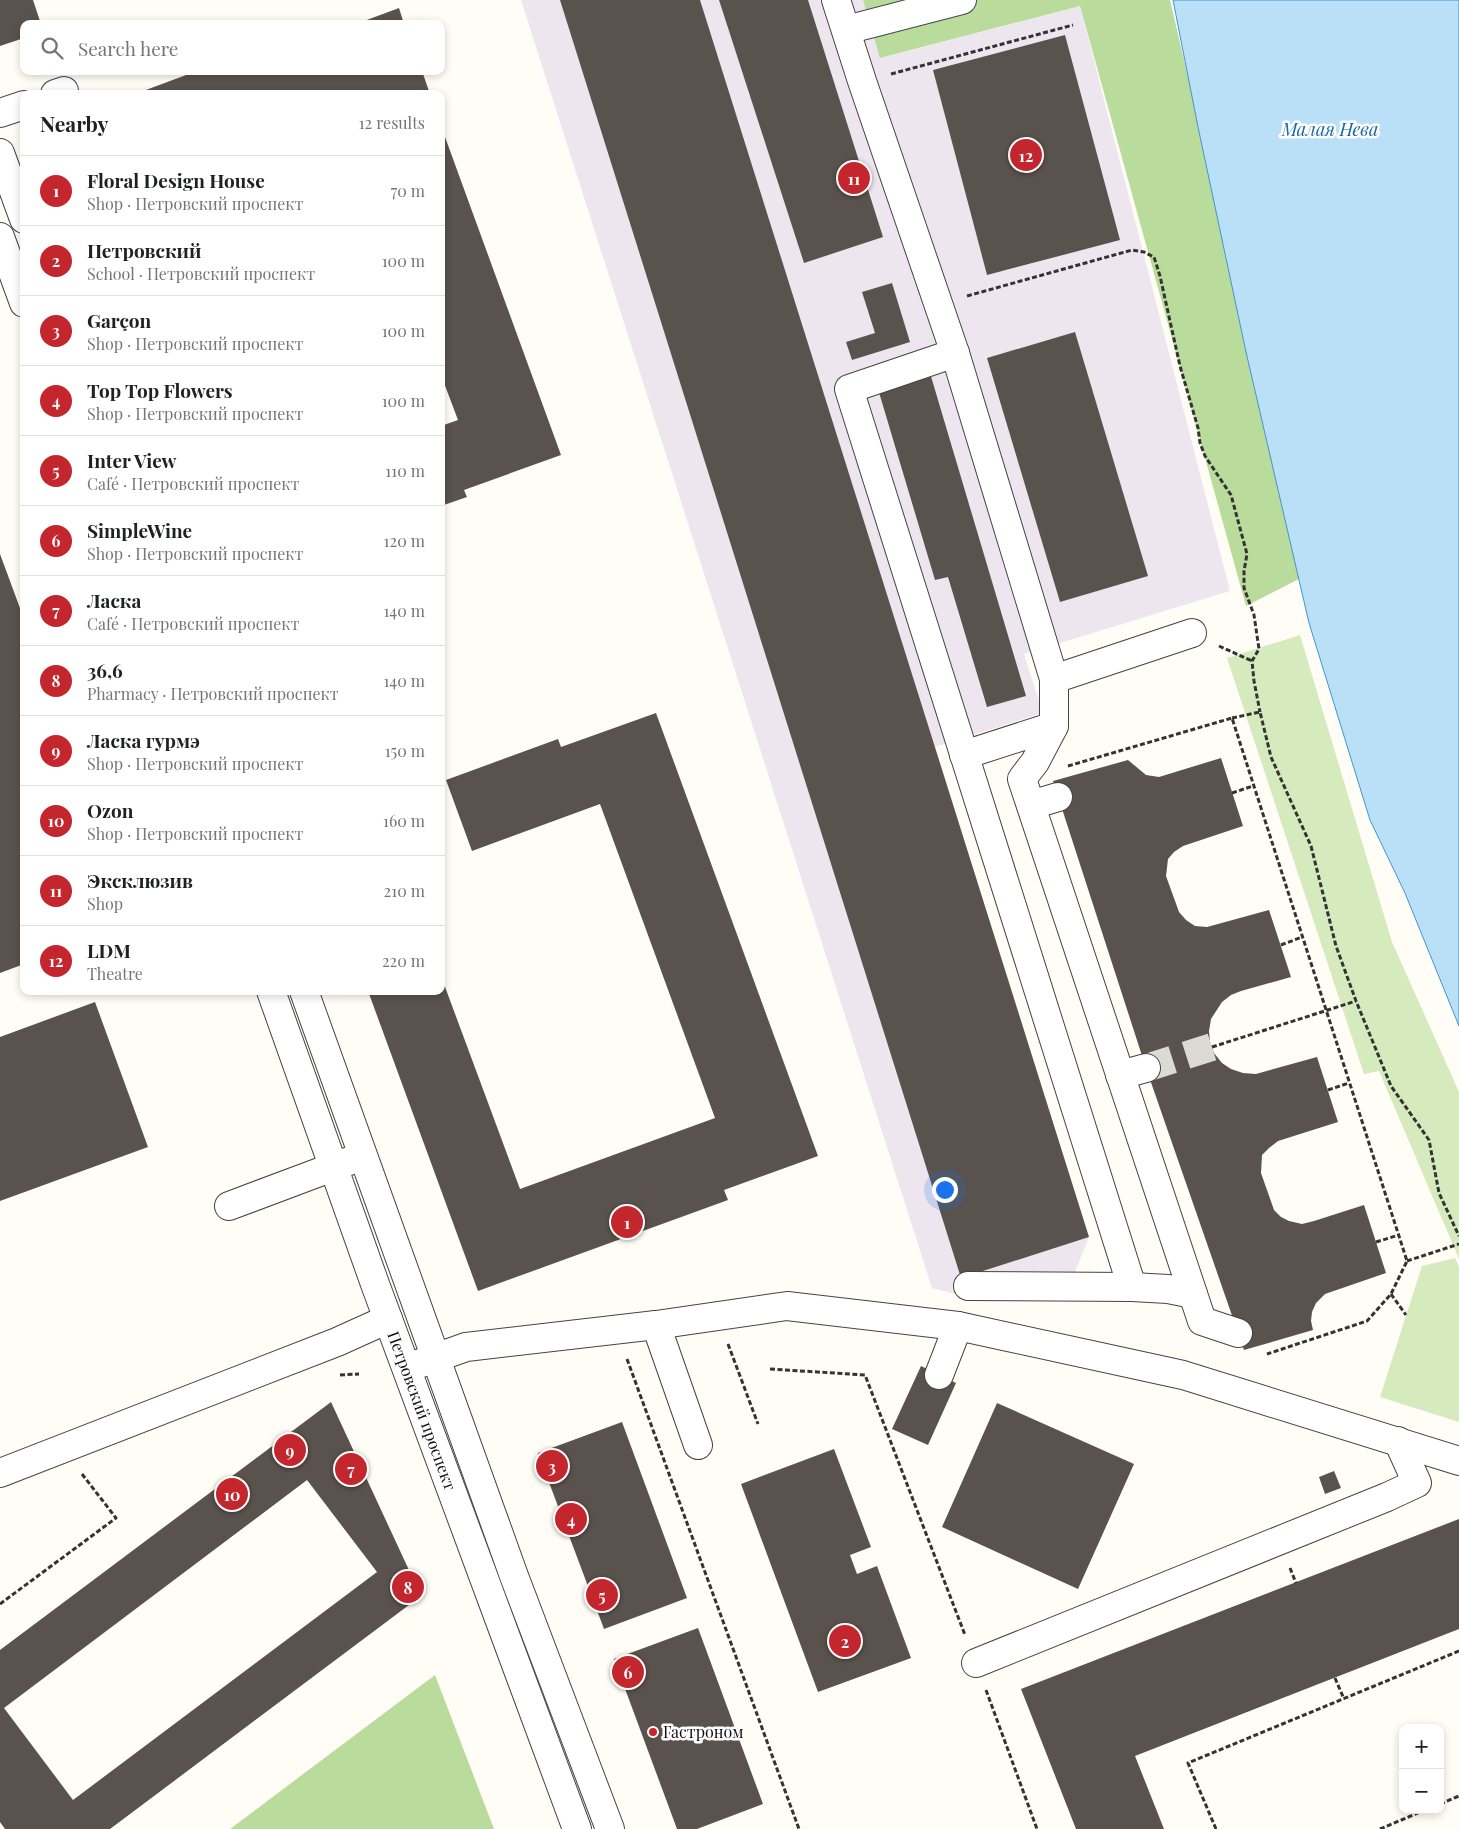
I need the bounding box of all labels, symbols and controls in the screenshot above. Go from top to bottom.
search box [20,20,445,75]
icon: search [38,34,66,62]
text: Search here [78,35,178,61]
text: Nearby [40,109,109,137]
text: 12 results [359,112,425,133]
water label: Малая Нева [1281,117,1378,141]
pin: 12 [1010,136,1042,174]
pin: 11 [838,159,870,197]
text: Floral Design House [87,167,265,193]
text: 1 [53,180,59,201]
text: 70 m [391,180,425,201]
text: Shop · Петровский проспект [87,193,303,214]
text: Петровский [87,237,202,263]
text: 2 [52,250,60,271]
text: 100 m [382,250,425,271]
text: School · Петровский проспект [87,263,315,284]
text: Garçon [87,307,151,333]
text: 3 [52,320,60,341]
text: 100 m [382,320,425,341]
text: Shop · Петровский проспект [87,333,303,354]
text: Top Top Flowers [87,377,233,403]
text: 4 [52,390,60,411]
text: 100 m [382,390,425,411]
text: Shop · Петровский проспект [87,403,303,424]
text: Inter View [87,447,177,473]
text: 5 [52,460,60,481]
text: 110 m [385,460,425,481]
text: Café · Петровский проспект [87,473,299,494]
text: SimpleWine [87,517,192,543]
text: 6 [52,530,60,551]
text: 120 m [384,530,425,551]
text: Shop · Петровский проспект [87,543,303,564]
text: Ласка [87,587,141,613]
text: 7 [52,600,60,621]
text: 140 m [383,600,425,621]
text: Café · Петровский проспект [87,613,299,634]
text: 36,6 [87,657,123,683]
text: 8 [52,670,60,691]
text: 140 m [383,670,425,691]
text: Pharmacy · Петровский проспект [87,683,339,704]
text: Ласка гурмэ [87,727,200,753]
text: 9 [52,740,60,761]
text: 150 m [385,740,425,761]
text: Shop · Петровский проспект [87,753,303,774]
text: Ozon [87,797,133,823]
text: 10 [48,810,64,831]
text: 160 m [383,810,425,831]
text: Shop · Петровский проспект [87,823,303,844]
text: Эксклюзив [87,867,193,893]
text: 11 [50,880,62,901]
text: 210 m [384,880,425,901]
text: Shop [87,893,123,914]
text: LDM [87,937,131,963]
text: 12 [49,950,63,971]
text: 220 m [382,950,425,971]
text: Theatre [87,963,143,984]
your location [932,1177,958,1203]
pin: 1 [611,1203,643,1241]
street label: Петровский проспект [383,1328,462,1493]
pin: 9 [274,1431,306,1469]
pin: 3 [536,1447,568,1485]
pin: 7 [335,1450,367,1488]
pin: 10 [216,1475,248,1513]
pin: 4 [555,1500,587,1538]
pin: 8 [392,1568,424,1606]
pin: 5 [586,1576,618,1614]
pin: 2 [829,1622,861,1660]
pin: 6 [612,1653,644,1691]
place label: Гастроном [663,1721,744,1742]
map controls [1399,1724,1444,1814]
button: + [1399,1724,1444,1769]
marker: Гастроном [647,1726,659,1738]
button: − [1399,1769,1444,1814]

